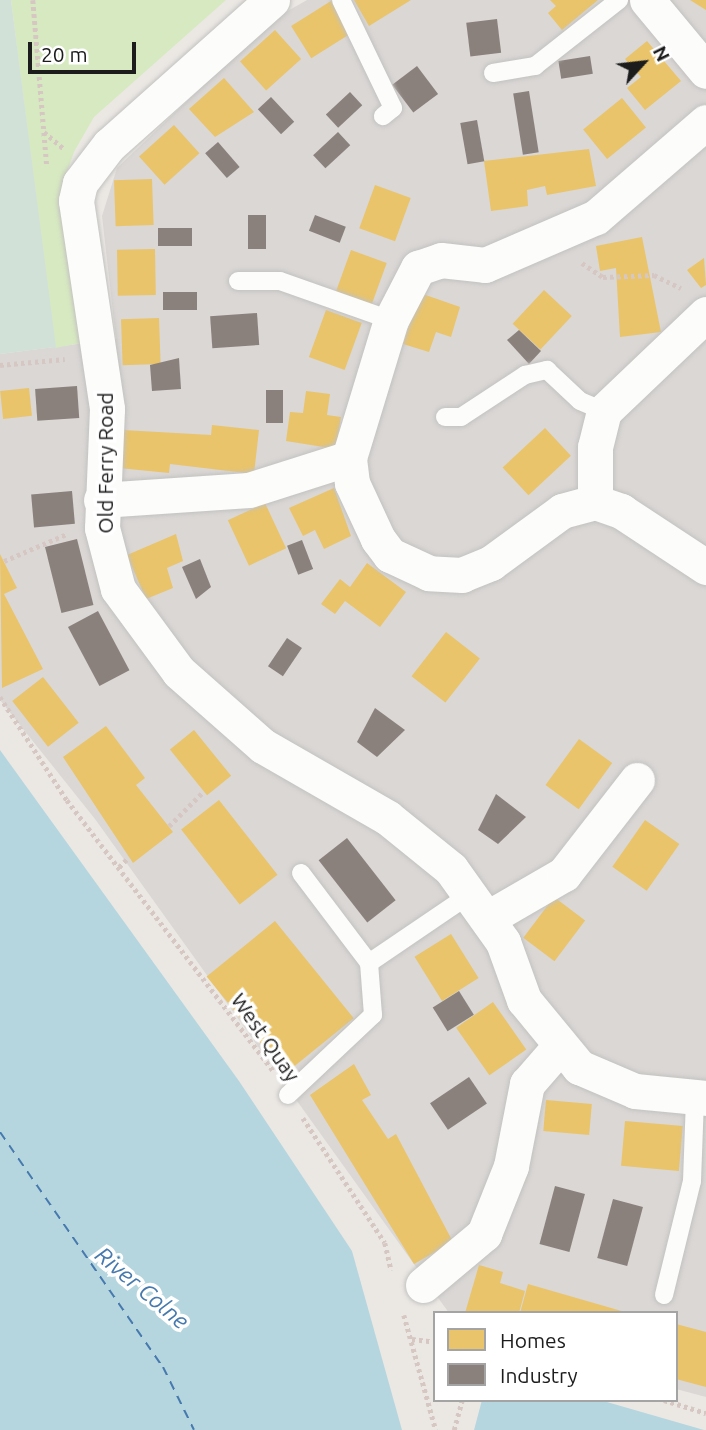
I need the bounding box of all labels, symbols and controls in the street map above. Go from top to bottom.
scale bar [32,28,140,72]
north arrow [608,28,678,98]
text: 20 m [41,42,88,66]
text: N [649,42,675,65]
street label: Old Ferry Road [92,392,118,534]
street label: West Quay [226,988,306,1086]
water label: River Colne [90,1241,194,1335]
legend [433,1311,678,1402]
text: Homes [500,1328,566,1352]
text: Industry [500,1363,578,1387]

